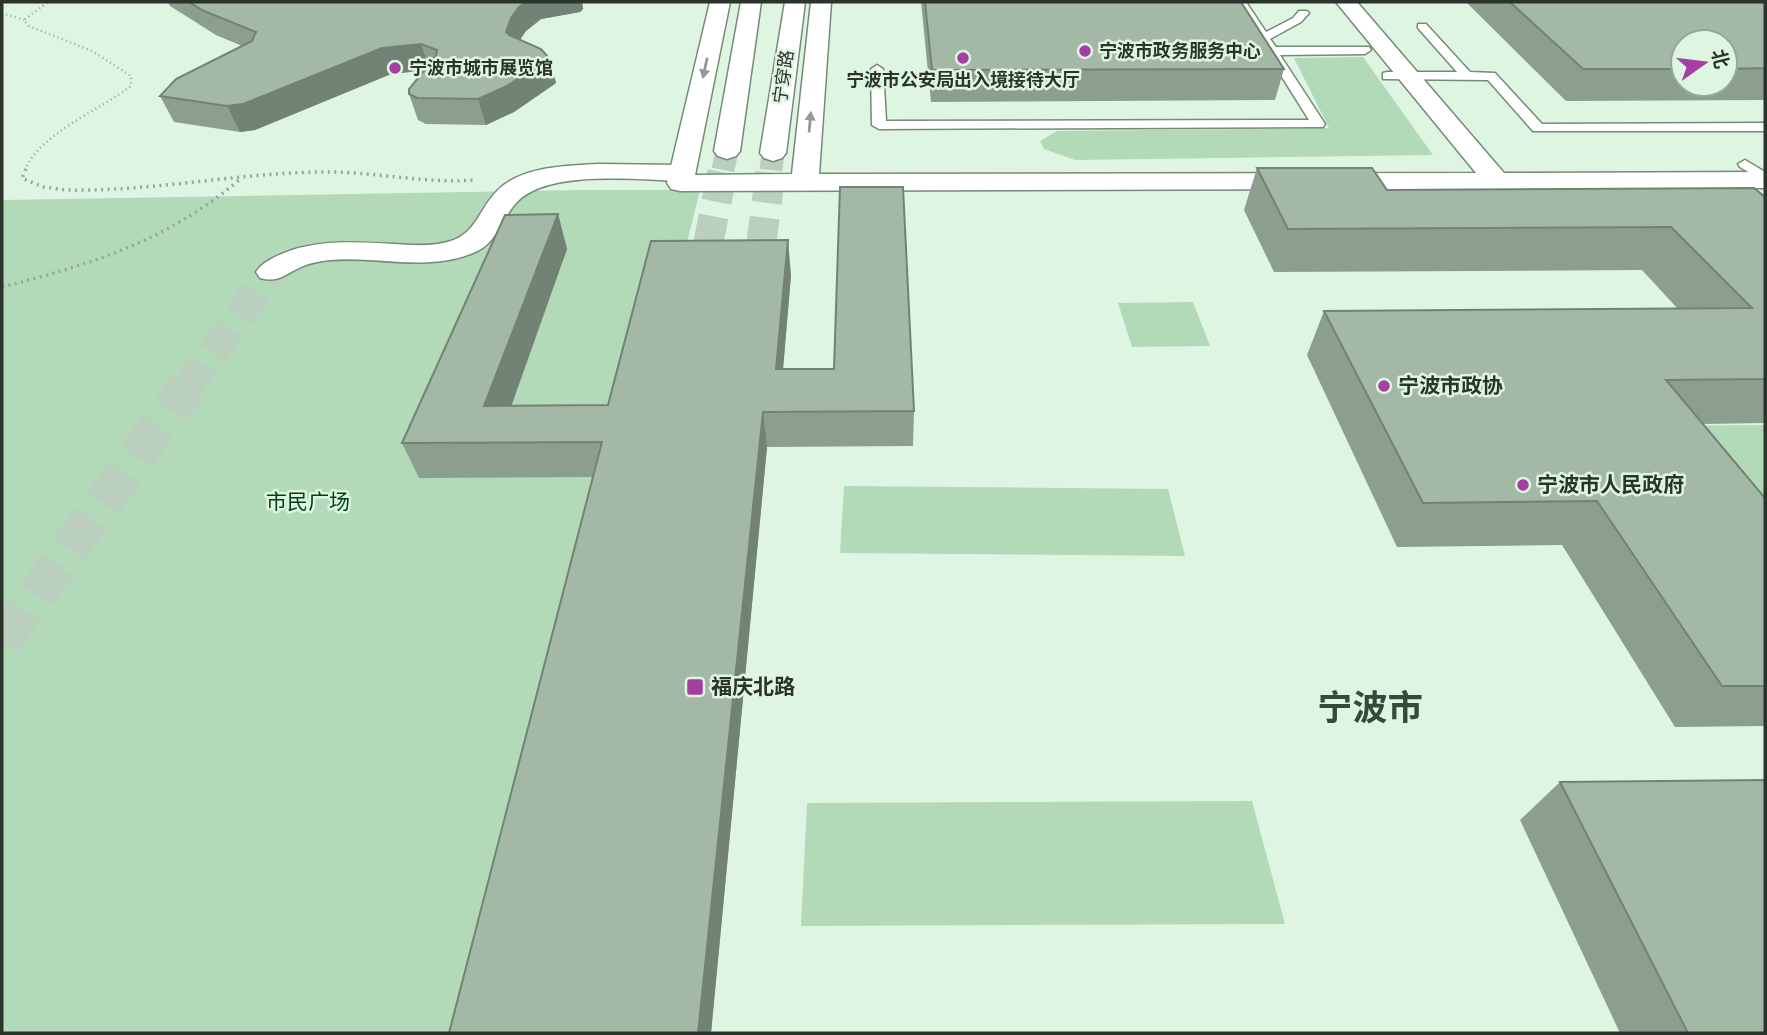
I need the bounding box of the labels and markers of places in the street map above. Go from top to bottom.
place label: 宁波市政务服务中心 [1099,40,1261,62]
marker: 宁波市政务服务中心 [1077,43,1093,59]
marker: 宁波市公安局出入境接待大厅 [955,50,971,66]
place label: 宁波市城市展览馆 [409,58,553,79]
marker: 宁波市城市展览馆 [387,60,403,76]
place label: 宁波市公安局出入境接待大厅 [846,70,1080,91]
place label: 宁波市政协 [1398,374,1503,399]
marker: 宁波市政协 [1376,378,1392,394]
place label: 宁波市人民政府 [1537,473,1684,498]
marker: 宁波市人民政府 [1515,477,1531,493]
place label: 福庆北路 [711,675,795,700]
marker: 福庆北路 [685,677,705,697]

